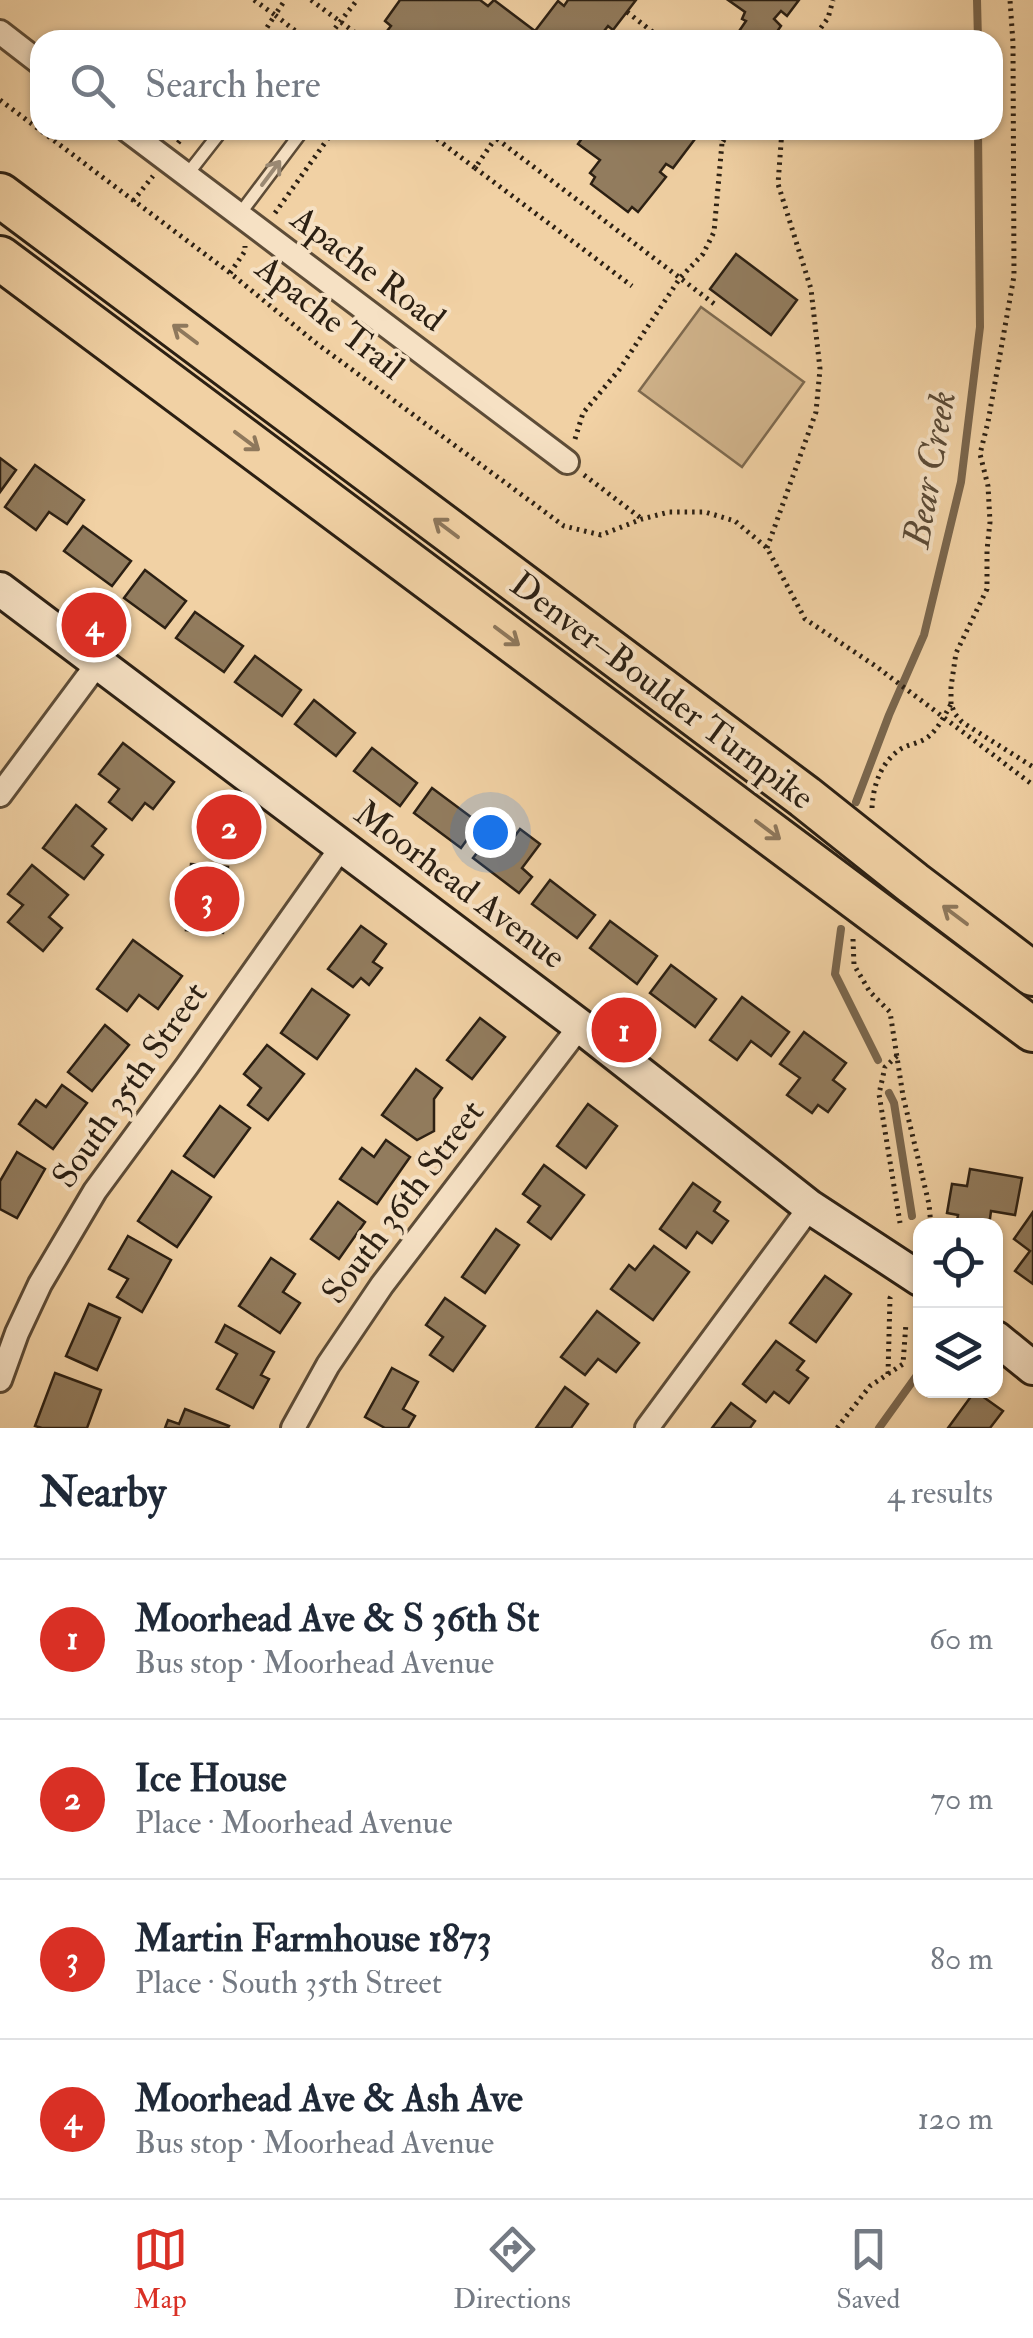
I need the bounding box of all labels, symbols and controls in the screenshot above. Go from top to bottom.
search box [30,30,1003,140]
icon: search [65,58,120,113]
text: Search here [145,61,321,109]
one-way arrow [261,160,282,187]
street label: Apache Road [281,196,454,341]
street label: Apache Trail [246,246,413,390]
one-way arrow [172,323,199,344]
water label: Bear Creek [892,387,967,553]
one-way arrow [233,431,260,452]
one-way arrow [433,518,460,539]
street label: Denver–Boulder Turnpike [501,562,823,820]
pin: 4 [62,588,126,662]
one-way arrow [493,625,520,646]
pin: 2 [196,790,262,864]
street label: Moorhead Avenue [346,791,574,979]
your location [465,807,516,858]
one-way arrow [754,820,781,841]
pin: 3 [174,862,240,936]
one-way arrow [942,905,969,926]
street label: South 35th Street [43,973,217,1197]
pin: 1 [592,992,656,1068]
street label: South 36th Street [312,1091,494,1313]
map controls [913,1218,1003,1398]
button: locate [913,1218,1003,1308]
button: layers [913,1308,1003,1398]
text: Nearby [40,1467,166,1519]
text: 4 results [887,1473,993,1513]
text: Moorhead Ave & S 36th St [135,1595,539,1643]
text: 1 [67,1619,78,1659]
text: 60 m [929,1619,993,1659]
text: Bus stop · Moorhead Avenue [135,1643,494,1683]
text: Ice House [135,1755,287,1803]
text: 2 [64,1779,81,1819]
text: 70 m [930,1779,993,1819]
text: Place · Moorhead Avenue [135,1803,453,1843]
text: Martin Farmhouse 1873 [135,1915,492,1963]
text: 3 [66,1939,79,1979]
text: 80 m [930,1939,993,1979]
text: Place · South 35th Street [135,1963,442,2003]
text: Moorhead Ave & Ash Ave [135,2075,523,2123]
text: 4 [64,2099,81,2139]
text: 120 m [917,2099,993,2139]
text: Bus stop · Moorhead Avenue [135,2123,494,2163]
tab: Map [133,2222,188,2317]
tab: Directions [453,2222,571,2317]
tab: Saved [836,2222,900,2317]

